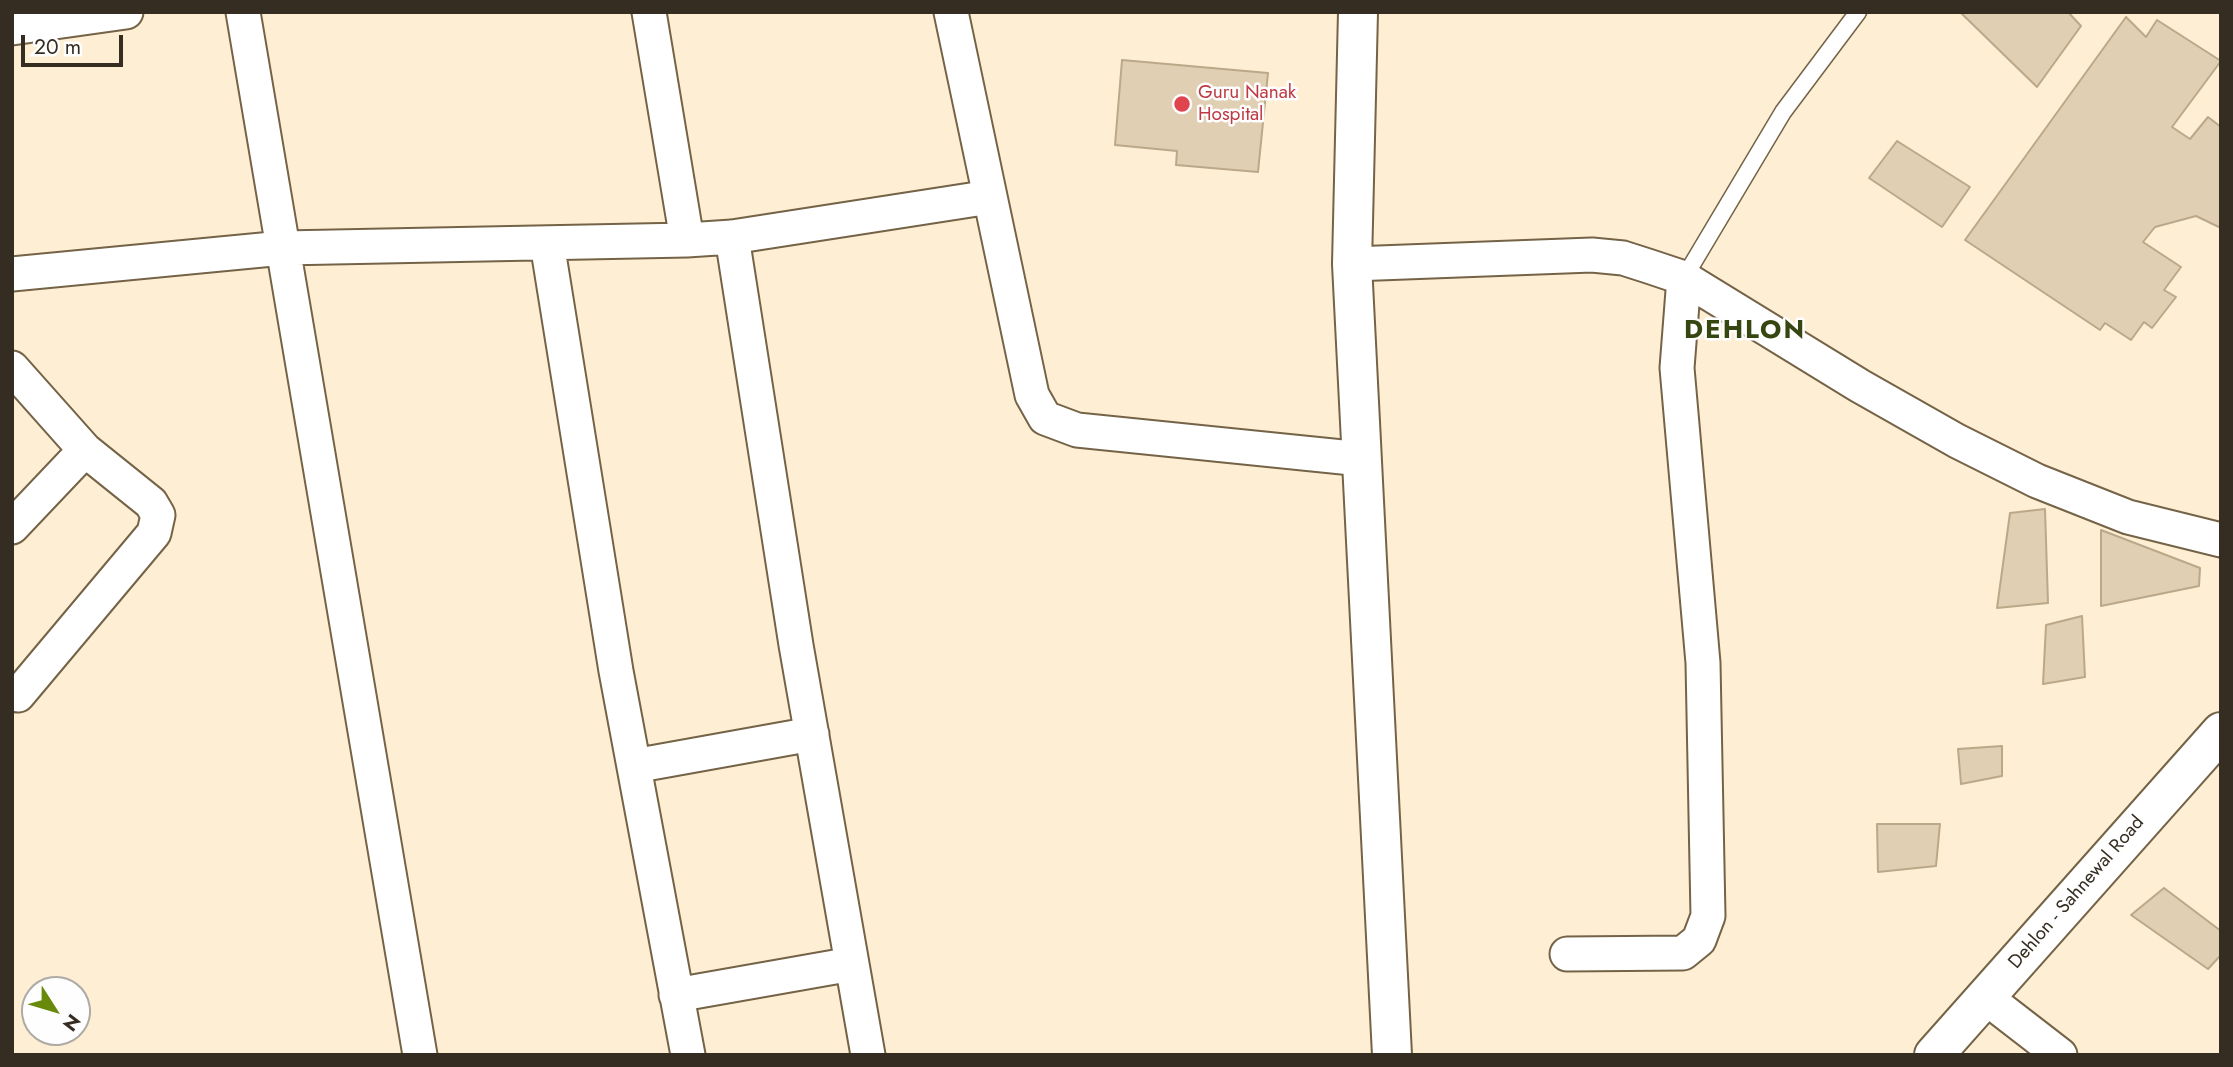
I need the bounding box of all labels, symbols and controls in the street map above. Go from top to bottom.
scale bar [24,21,126,65]
text: 20 m [34,32,81,62]
place label: Guru Nanak Hospital [1198,82,1296,126]
marker: Guru Nanak Hospital [1172,94,1192,114]
district label: DEHLON [1685,316,1805,348]
street label: Dehlon - Sahnewal Road [2004,812,2150,974]
north arrow [21,976,91,1046]
text: N [56,1009,87,1037]

